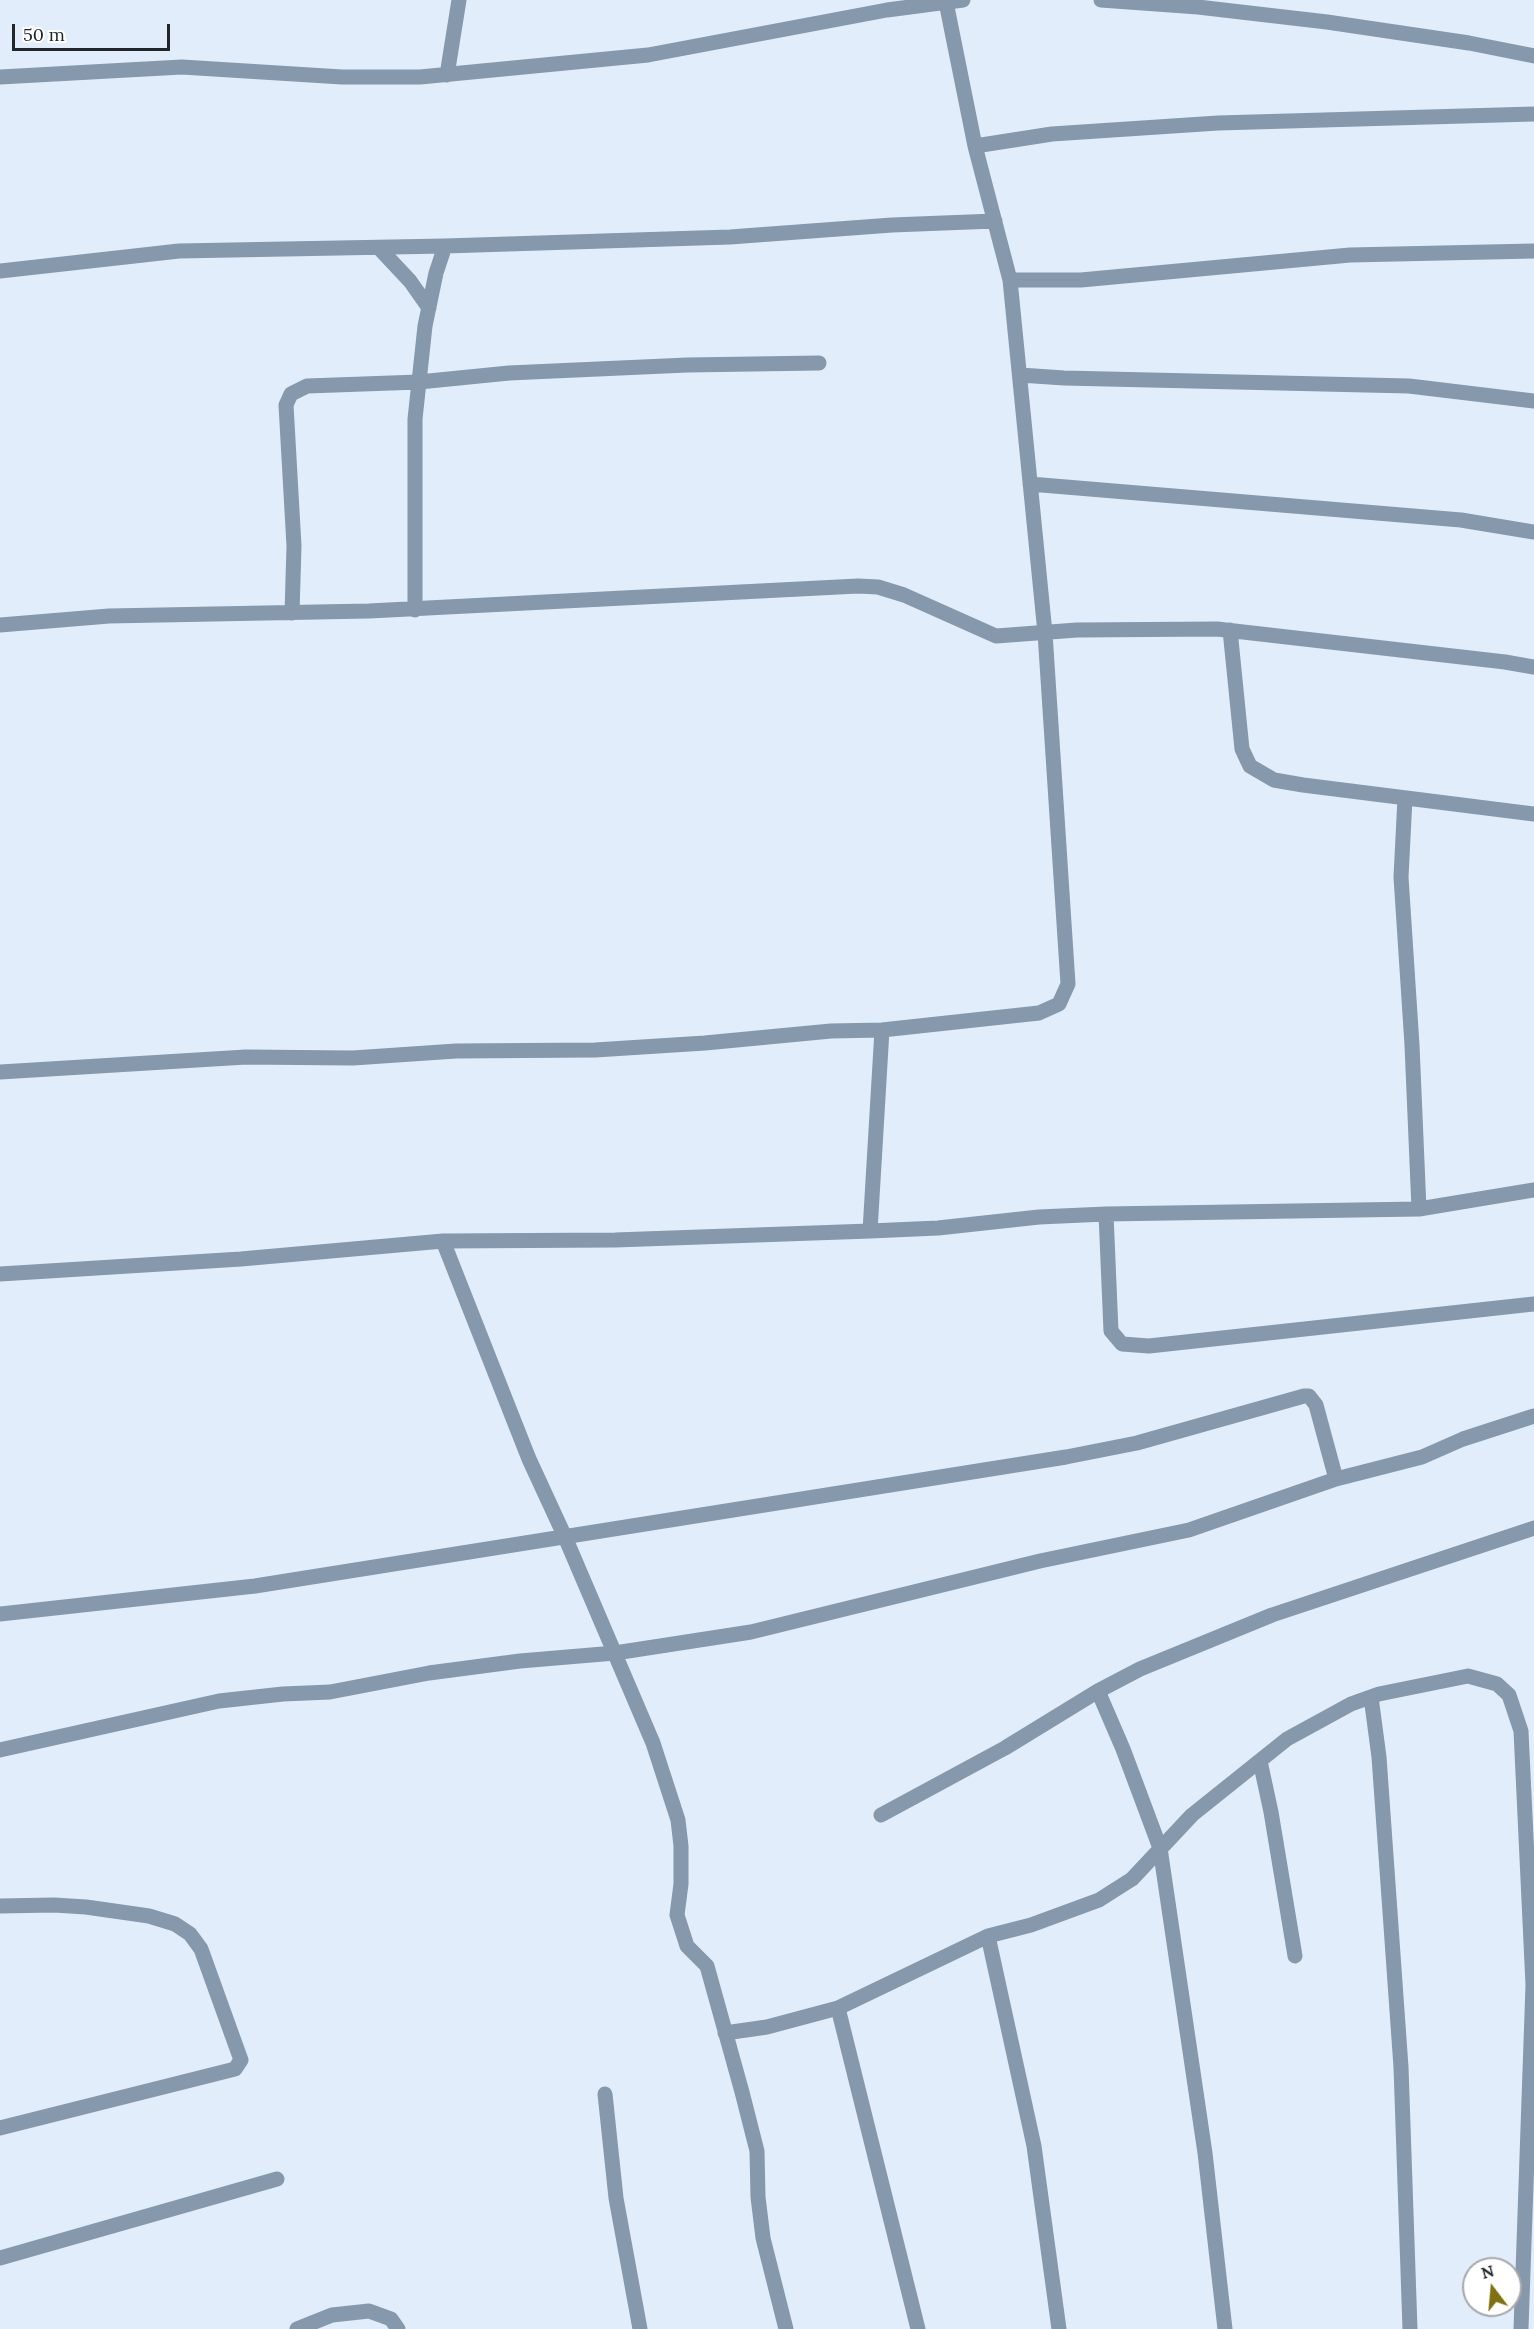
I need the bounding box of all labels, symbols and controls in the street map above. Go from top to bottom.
scale bar [15,12,172,50]
text: 50 m [23,23,65,46]
north arrow [1462,2257,1522,2317]
text: N [1479,2260,1496,2283]

